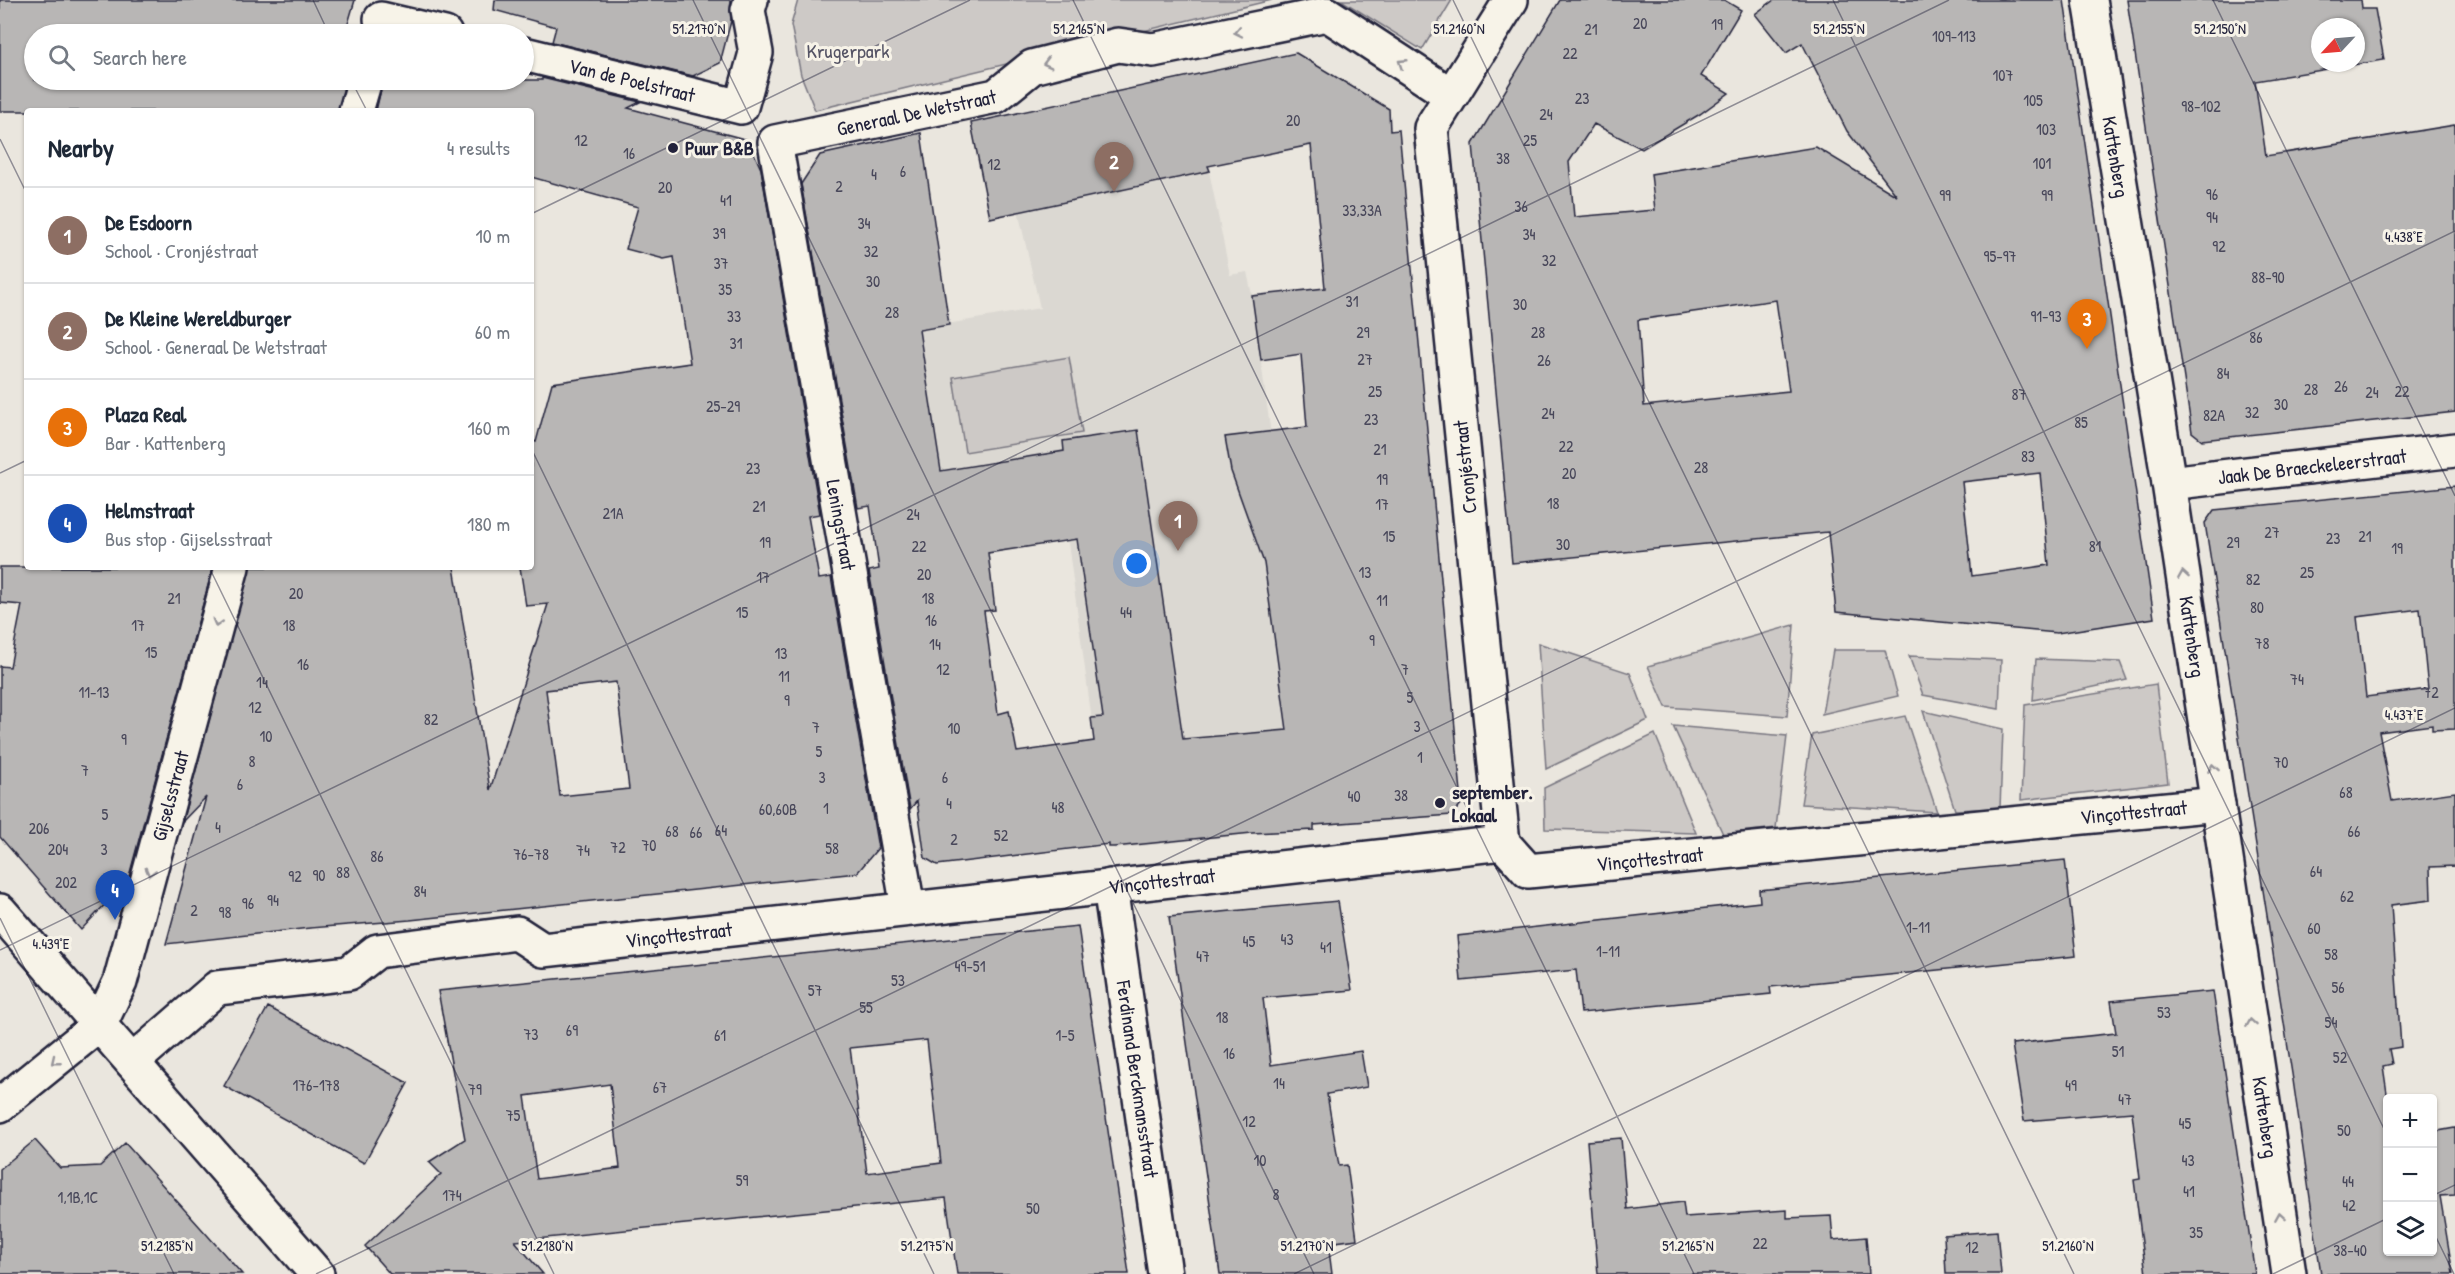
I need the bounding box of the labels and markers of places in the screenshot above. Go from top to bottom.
place label: Puur B&B [685,134,754,161]
marker: Puur B&B [666,141,680,155]
pin: 2 [1094,142,1134,192]
pin: 3 [2068,300,2106,349]
pin: 1 [1158,502,1198,551]
place label: september. Lokaal [1452,778,1533,828]
marker: september. Lokaal [1433,796,1447,810]
pin: 4 [96,870,134,920]

